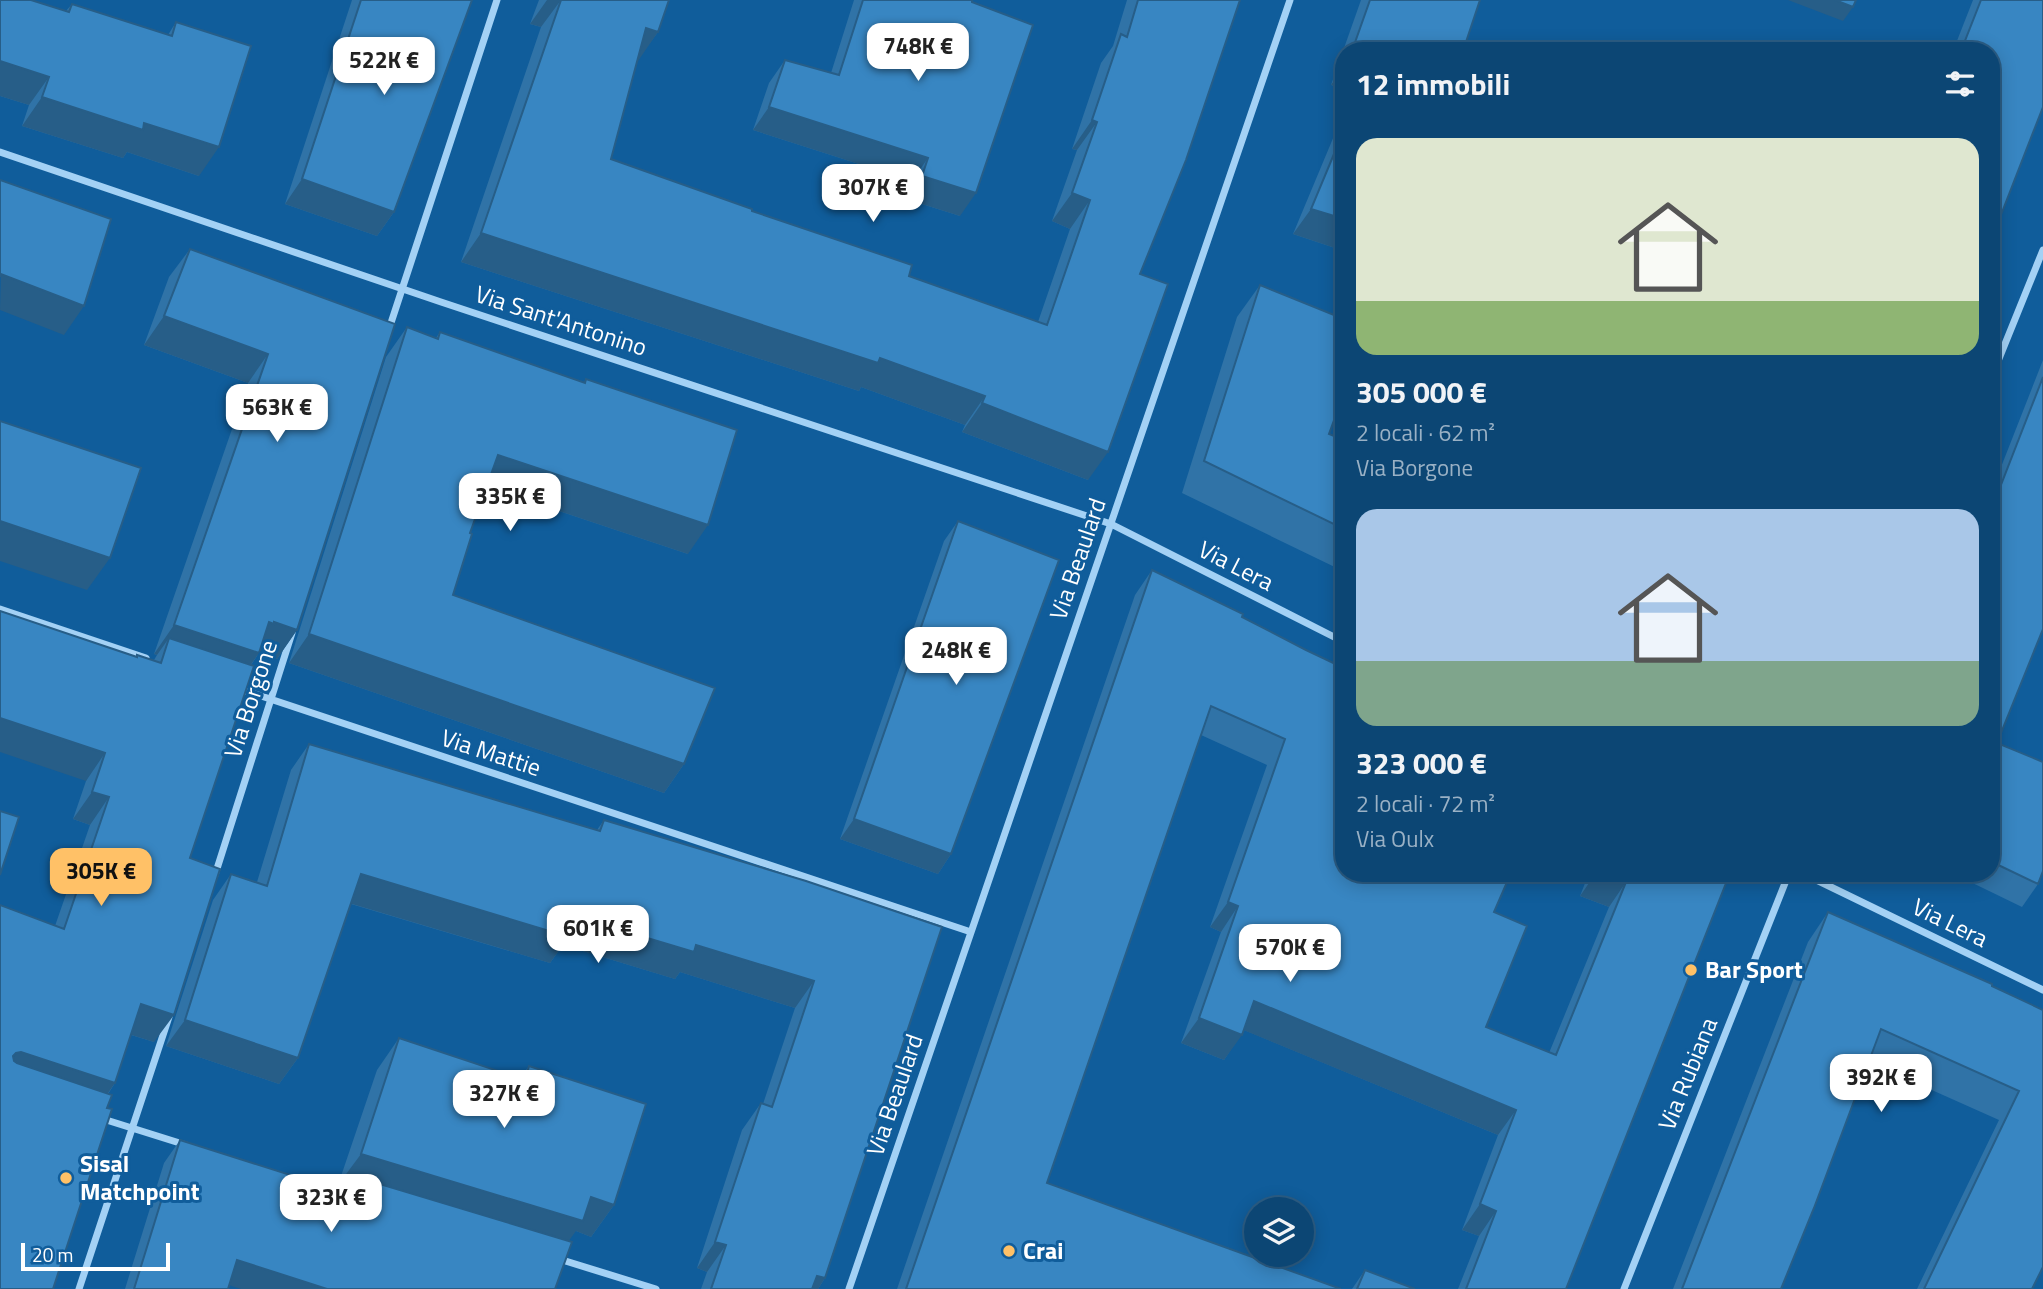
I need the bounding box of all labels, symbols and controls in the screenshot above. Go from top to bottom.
pin: 748K € [861,24,975,83]
text: 748K € [883,28,953,63]
pin: 522K € [327,38,441,97]
text: 522K € [349,42,419,77]
text: 12 immobili [1356,61,1510,107]
icon: filters [1941,65,1979,103]
pin: 307K € [816,164,930,224]
text: 307K € [838,169,908,204]
icon: home [1605,184,1731,310]
street label: Via Sant'Antonino [471,275,652,365]
text: 305 000 € [1356,369,1487,415]
pin: 563K € [220,384,334,444]
text: 563K € [242,389,312,424]
text: 2 locali · 62 m² [1356,415,1495,450]
text: Via Borgone [1356,450,1473,485]
pin: 335K € [453,474,567,533]
text: 335K € [475,478,545,513]
street label: Via Beaulard [1039,493,1115,624]
street label: Via Lera [1192,531,1280,599]
icon: home [1605,555,1731,681]
pin: 248K € [899,628,1013,687]
text: 248K € [921,632,991,667]
street label: Via Borgone [214,635,286,762]
street label: Via Mattie [437,719,546,785]
text: 323 000 € [1356,740,1487,786]
text: 2 locali · 72 m² [1356,786,1495,821]
text: Via Oulx [1356,821,1434,856]
pin: 305K € [44,848,158,908]
text: 305K € [66,853,136,888]
street label: Via Lera [1906,888,1994,956]
pin: 601K € [541,906,655,965]
text: 601K € [563,910,633,945]
pin: 570K € [1233,925,1347,984]
text: 570K € [1255,929,1325,964]
place label: Bar Sport [1705,951,1803,987]
marker: Bar Sport [1683,962,1699,978]
street label: Via Rubiana [1648,1012,1726,1135]
street label: Via Beaulard [856,1029,932,1160]
pin: 392K € [1824,1054,1938,1114]
text: 392K € [1846,1059,1916,1094]
pin: 327K € [447,1070,561,1130]
text: 327K € [469,1075,539,1110]
place label: Sisal Matchpoint [80,1145,200,1209]
marker: Sisal Matchpoint [58,1170,74,1186]
pin: 323K € [274,1174,388,1234]
text: 323K € [296,1179,366,1214]
map controls [1244,1197,1314,1267]
button: layers [1244,1197,1314,1267]
place label: Crai [1023,1232,1063,1268]
scale bar [21,1240,170,1272]
text: 20 m [32,1240,73,1269]
marker: Crai [1001,1243,1017,1259]

